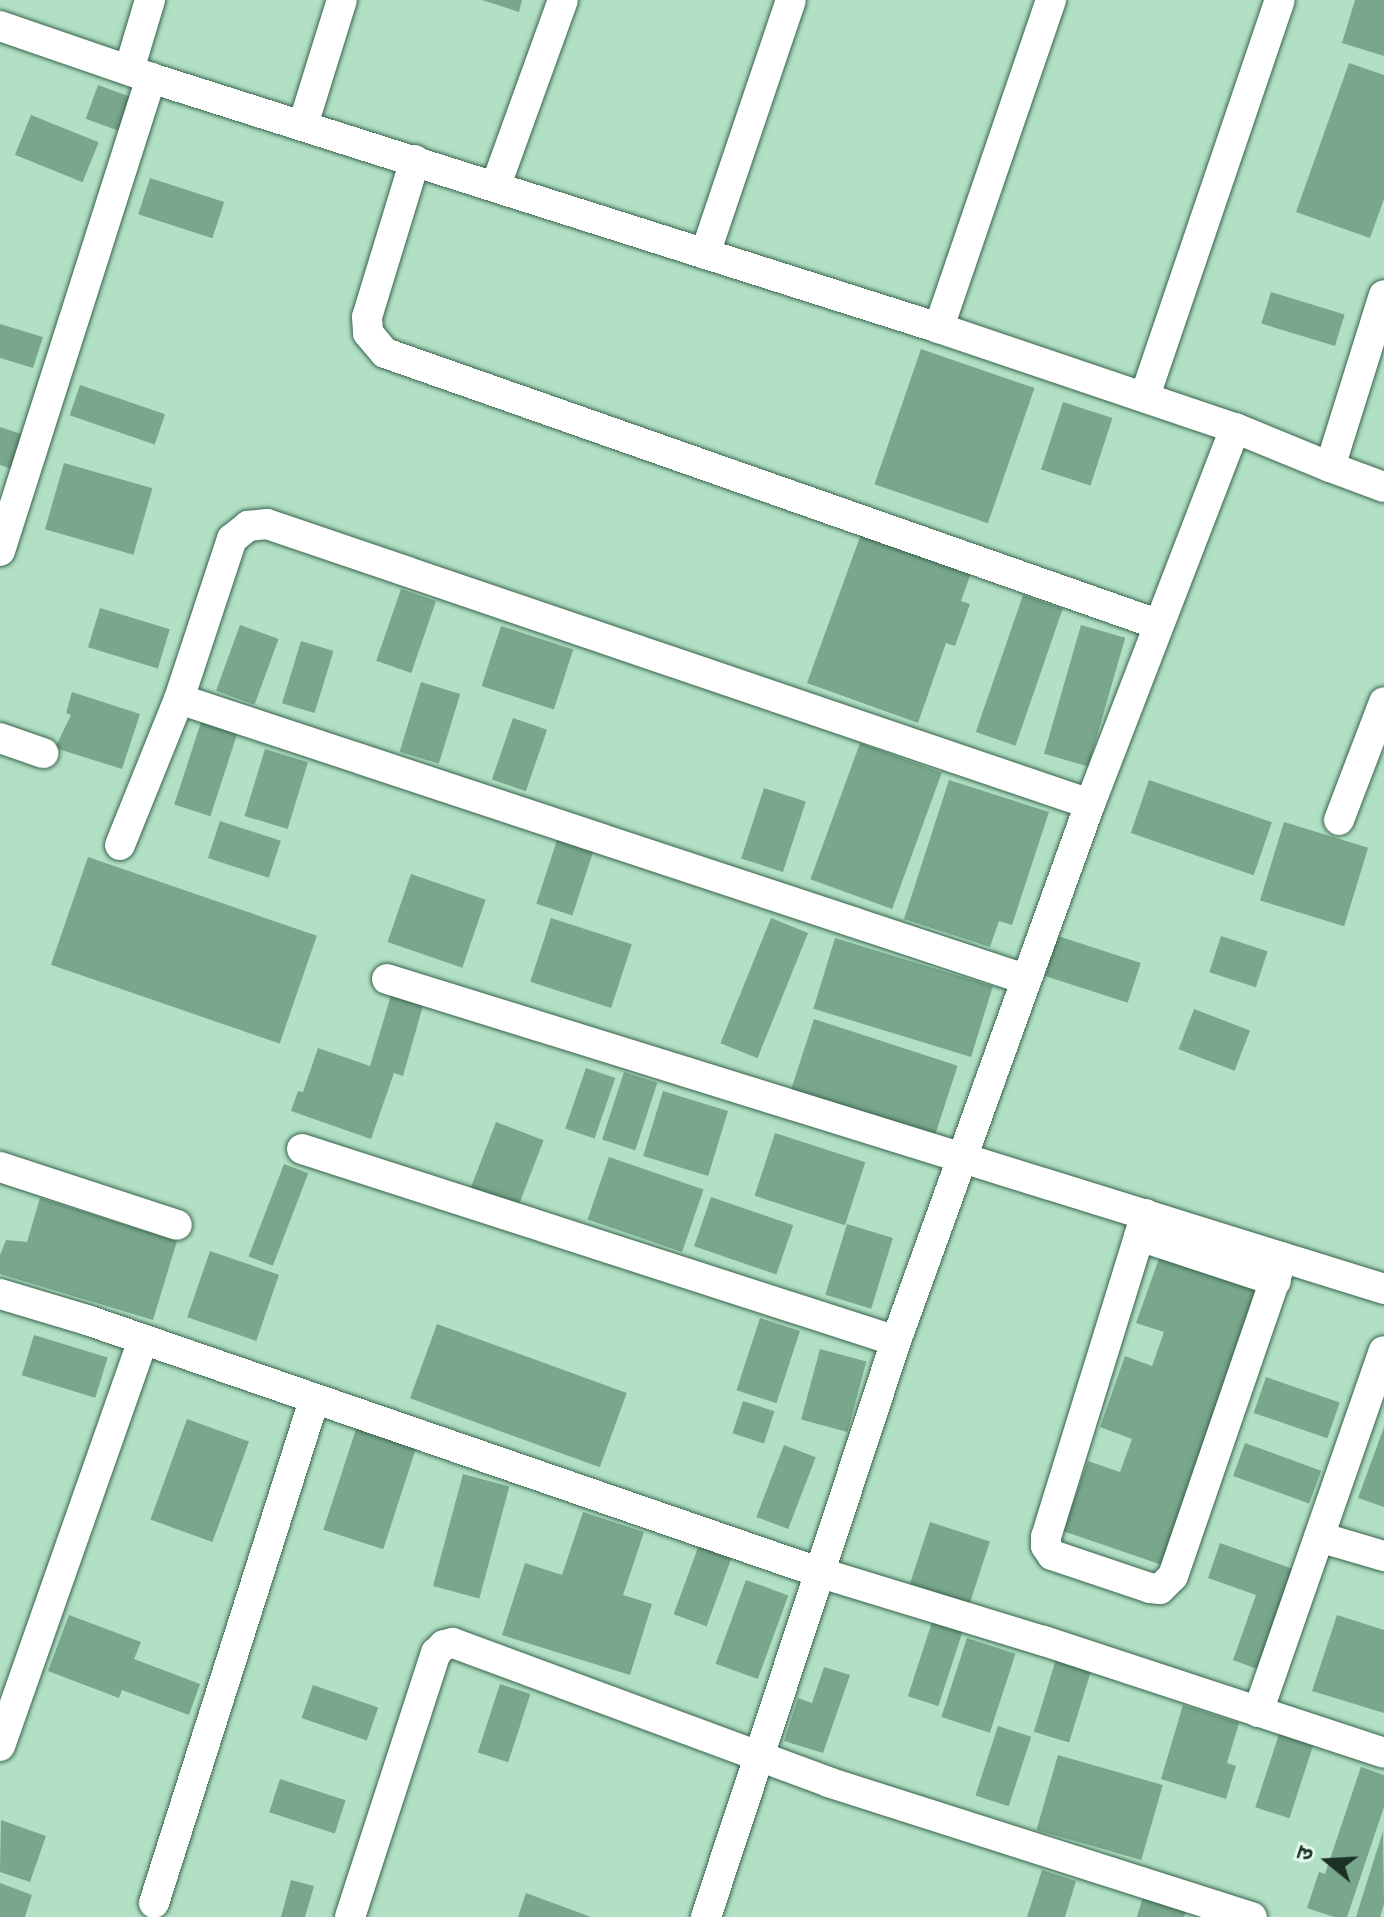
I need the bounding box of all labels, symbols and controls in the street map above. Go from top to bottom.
north arrow [1288,1821,1368,1901]
text: उ [1291,1843,1320,1864]

